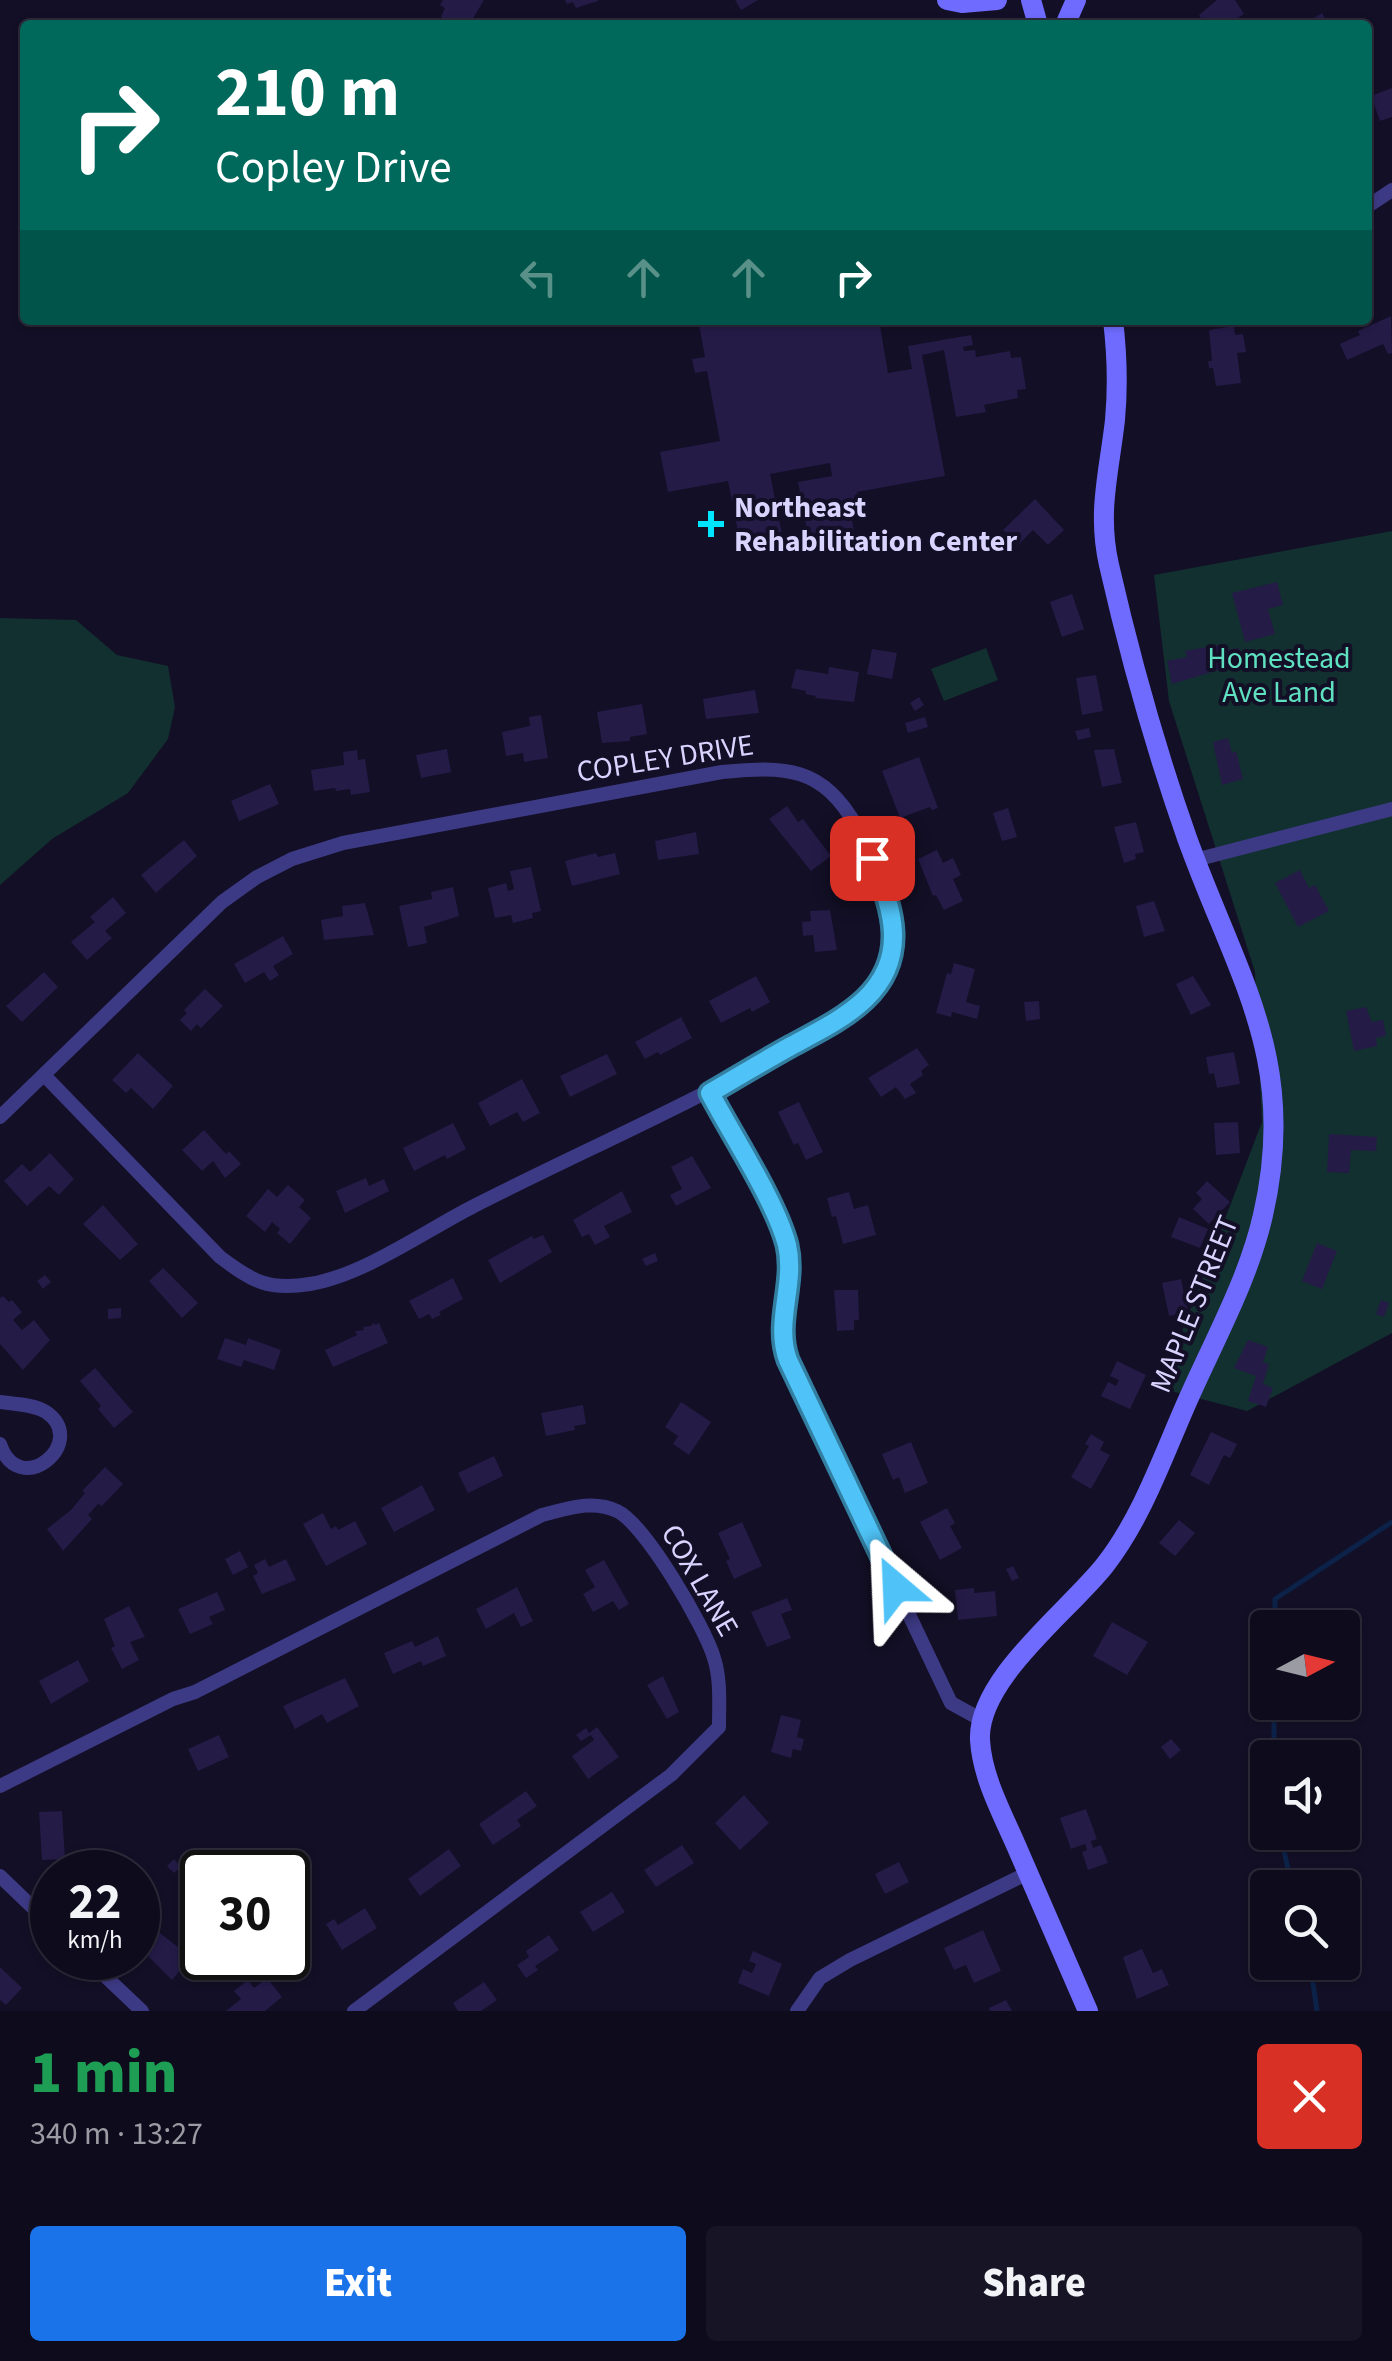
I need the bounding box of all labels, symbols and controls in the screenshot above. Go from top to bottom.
text: 210 m [215,43,400,143]
icon: right [50,60,180,190]
text: Copley Drive [215,136,452,200]
icon: left [511,250,566,305]
icon: ahead [616,250,671,305]
icon: ahead [721,250,776,305]
icon: right [826,250,881,305]
place label: Northeast Rehabilitation Center [734,486,1017,563]
marker: Northeast Rehabilitation Center [698,511,724,537]
park label: Homestead Ave Land [1207,637,1351,714]
street label: COPLEY DRIVE [574,723,757,794]
pin [830,816,915,901]
icon: arrive [845,831,900,886]
street label: MAPLE STREET [1139,1209,1250,1399]
street label: COX LANE [650,1516,749,1644]
position arrow [844,1535,948,1639]
north arrow [1250,1610,1360,1720]
map controls [1250,1610,1360,1980]
button: sound [1250,1740,1360,1850]
speed limit sign: 30 [180,1850,310,1980]
text: 22 [69,1867,121,1938]
button: search [1250,1870,1360,1980]
text: km/h [67,1922,123,1958]
text: 1 min [30,2031,177,2116]
button: close [1257,2044,1362,2149]
text: 340 m · 13:27 [30,2111,203,2157]
button: Exit [30,2226,686,2341]
button: Share [706,2226,1362,2341]

